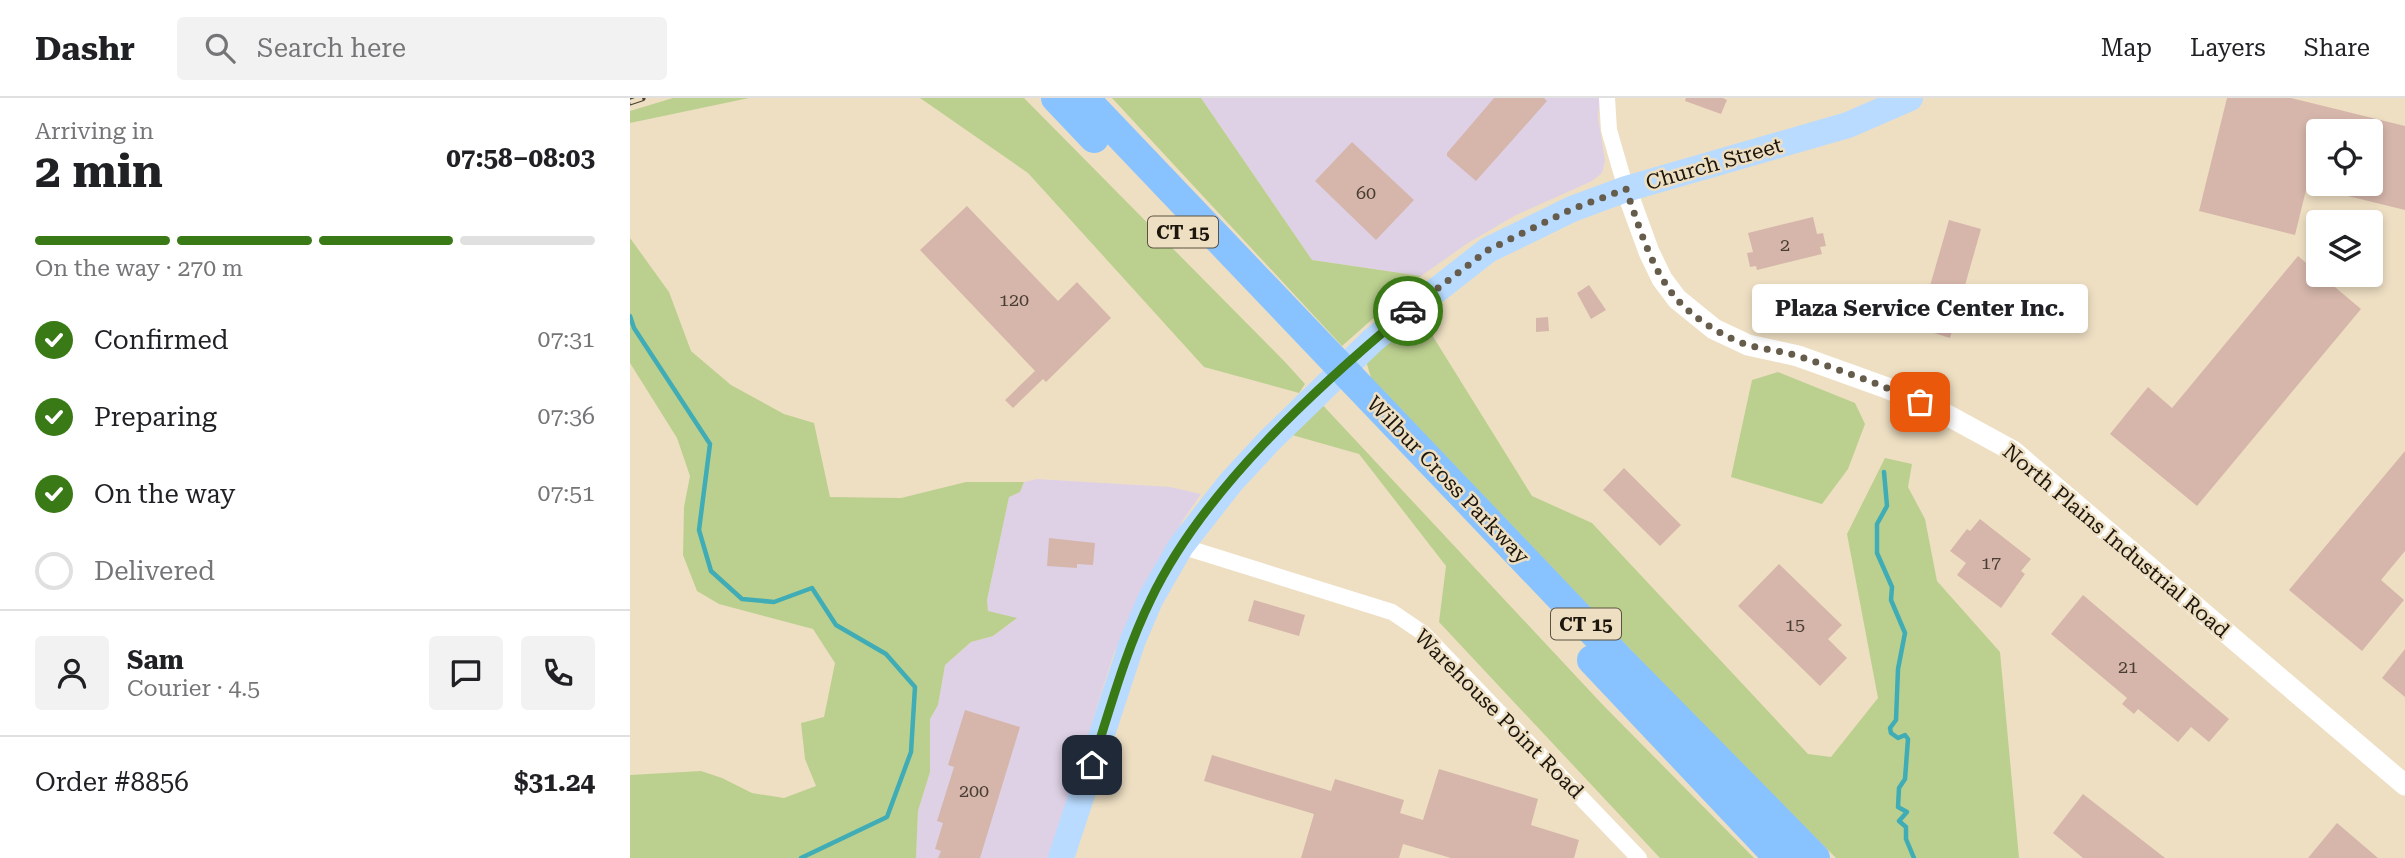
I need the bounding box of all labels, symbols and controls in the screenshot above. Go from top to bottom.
search box [177,17,667,80]
text: Dashr [35,29,135,68]
icon: search [201,29,239,67]
text: Search here [257,33,406,63]
text: Map [2101,34,2152,62]
text: Layers [2190,34,2266,62]
text: Share [2304,34,2370,62]
text: Arriving in [35,118,154,145]
map controls [2306,119,2383,287]
button: locate [2306,119,2383,196]
street label: Church Street [1643,133,1785,195]
text: 07:58–08:03 [446,143,595,173]
text: 2 min [35,144,163,198]
house number: 60 [1356,182,1376,203]
button: layers [2306,210,2383,287]
road number: CT 15 [1148,216,1218,248]
house number: 2 [1780,234,1790,255]
text: On the way · 270 m [35,255,243,282]
courier [1373,276,1443,346]
callout: Plaza Service Center Inc. [1752,283,2088,332]
house number: 120 [999,289,1029,310]
icon: car [1389,292,1427,330]
text: Plaza Service Center Inc. [1775,295,2065,322]
icon: check [35,321,73,359]
text: Confirmed [94,325,229,355]
text: 07:31 [538,326,595,353]
pin [1890,372,1950,432]
icon: bag [1901,383,1939,421]
street label: Wilbur Cross Parkway [1362,391,1535,569]
icon: check [35,398,73,436]
text: Preparing [94,402,217,432]
text: 07:36 [538,403,595,430]
street label: North Plains Industrial Road [1998,439,2234,643]
icon: check [35,475,73,513]
text: On the way [94,479,235,509]
text: 07:51 [538,480,595,507]
house number: 17 [1981,552,2001,573]
text: Delivered [94,556,215,586]
road number: CT 15 [1551,608,1621,639]
house number: 15 [1785,614,1805,635]
street label: Warehouse Point Road [1410,625,1589,804]
button: person [35,636,109,710]
button: chat [429,636,503,710]
button: phone [521,636,595,710]
text: Sam [127,645,184,675]
house number: 21 [2118,656,2138,677]
text: Courier · 4.5 [127,675,260,702]
pin [1062,735,1122,795]
icon: home [1073,746,1111,784]
text: Order #8856 [35,767,189,797]
text: $31.24 [514,767,595,797]
house number: 200 [959,780,989,801]

